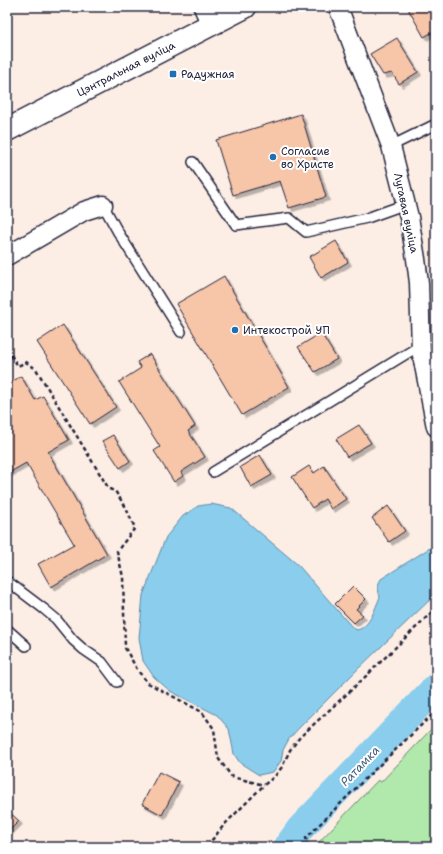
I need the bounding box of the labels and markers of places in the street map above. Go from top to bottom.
place label: Радужная [181,67,235,82]
marker: Радужная [168,69,178,79]
place label: Согласие во Христе [281,144,334,172]
marker: Согласие во Христе [268,152,278,162]
place label: Интекострой УП [243,323,330,338]
marker: Интекострой УП [230,325,240,335]

